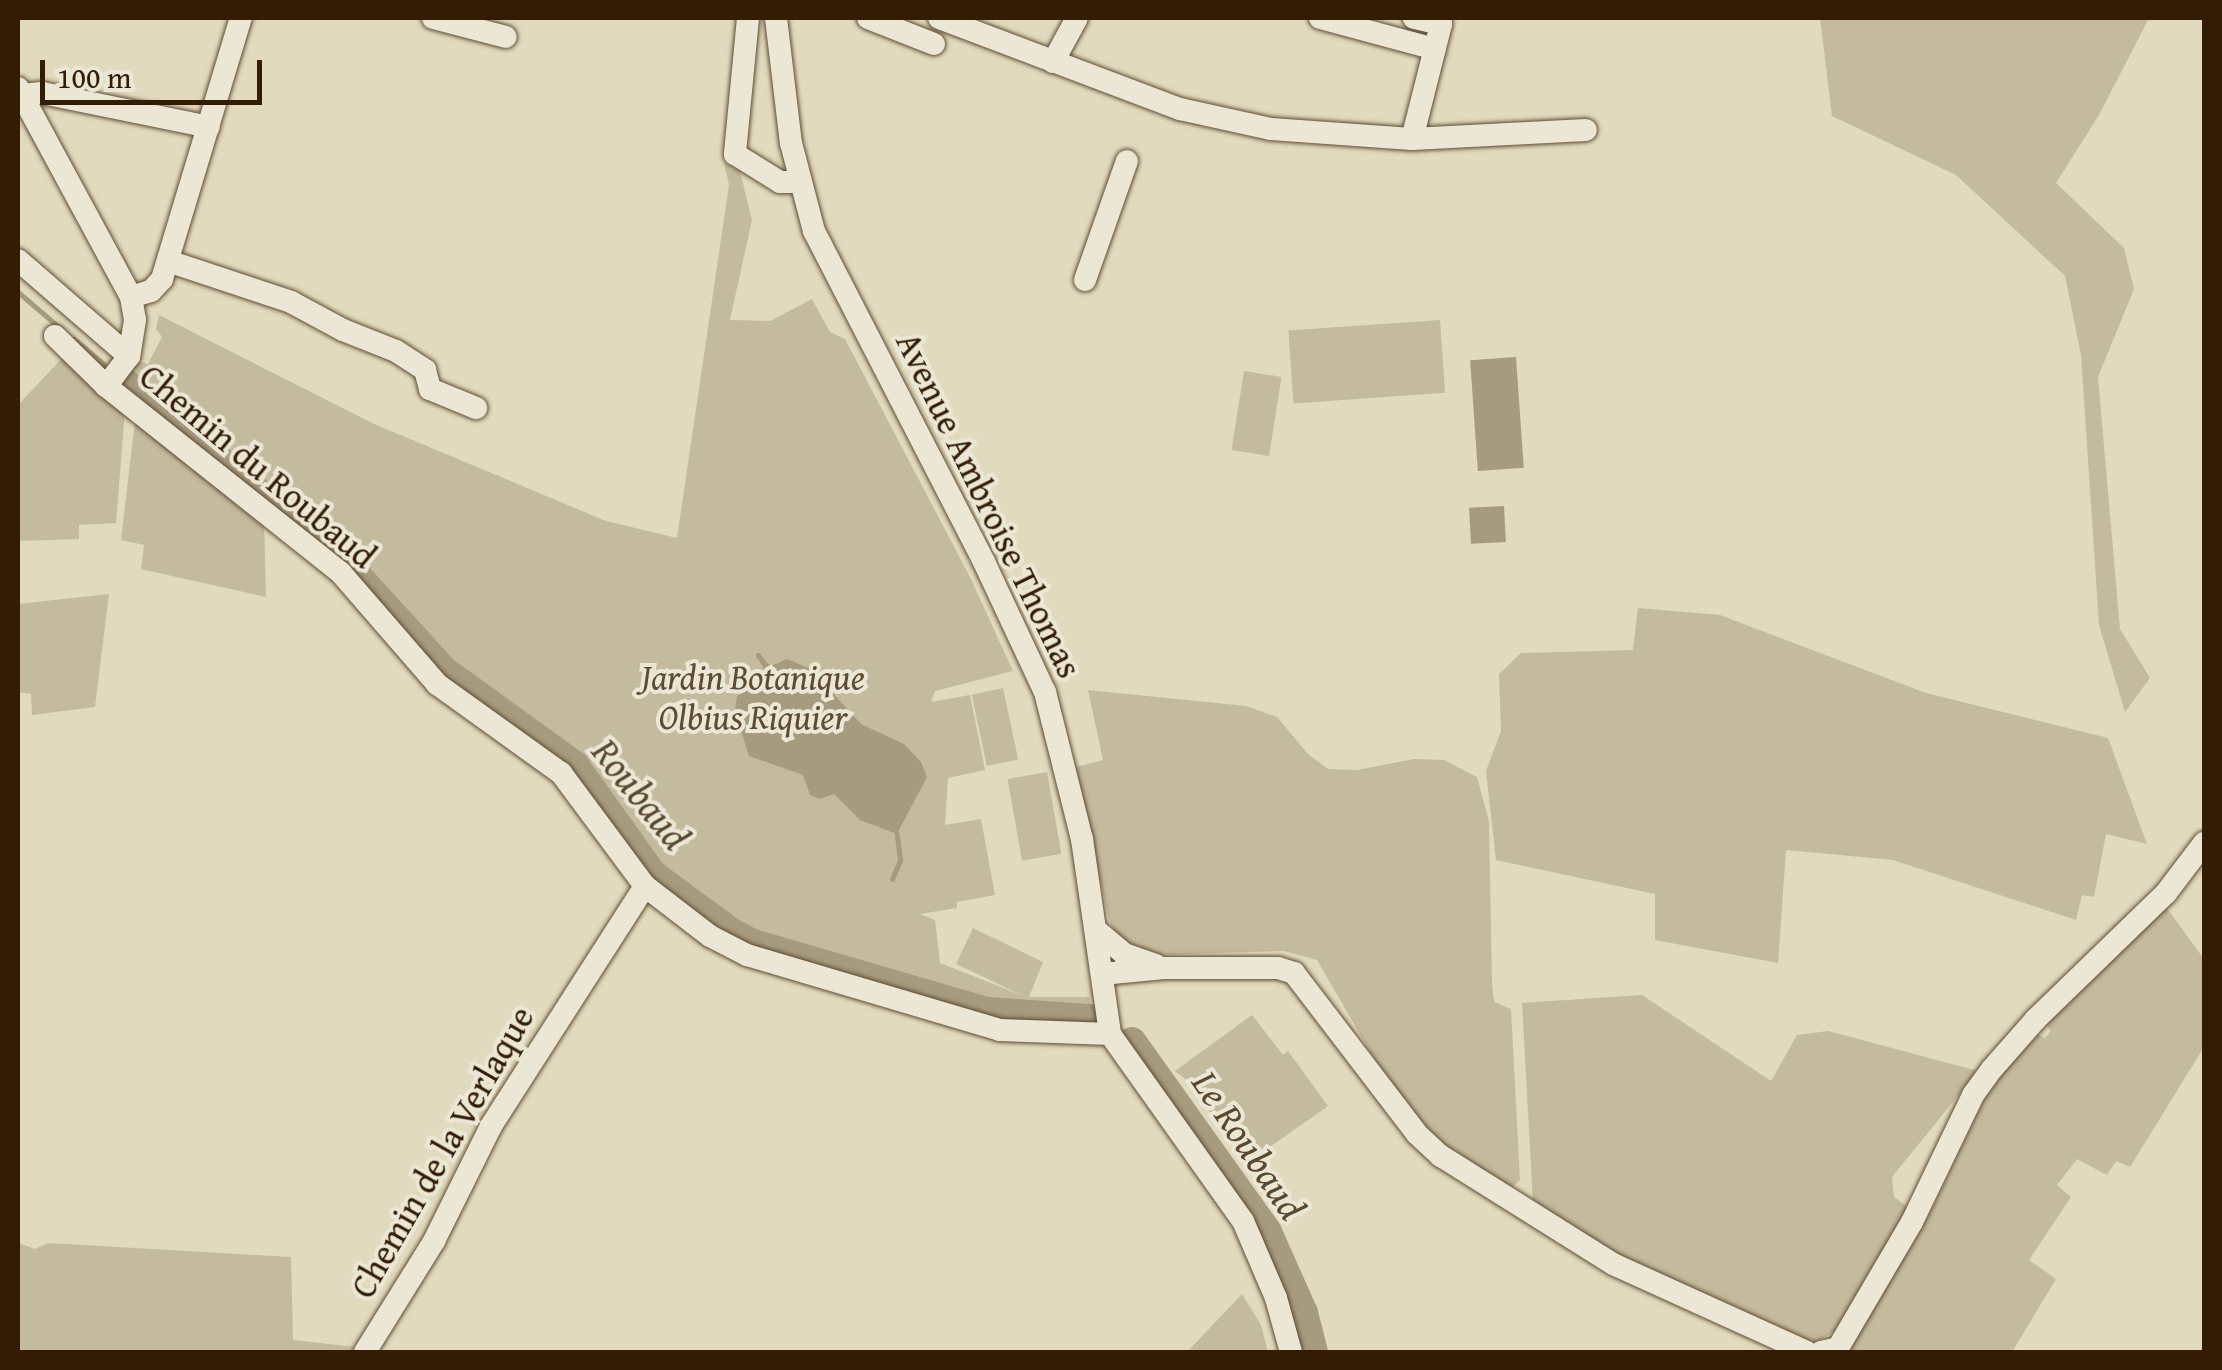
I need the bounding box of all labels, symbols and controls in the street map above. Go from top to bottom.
scale bar [45,40,268,102]
text: 100 m [57,55,131,99]
street label: Avenue Ambroise Thomas [887,325,1091,685]
street label: Chemin du Roubaud [131,355,385,577]
park label: Jardin Botanique Olbius Riquier [641,656,865,738]
water label: Roubaud [583,729,699,859]
street label: Chemin de la Verlaque [341,999,543,1305]
water label: Le Roubaud [1183,1062,1315,1228]

